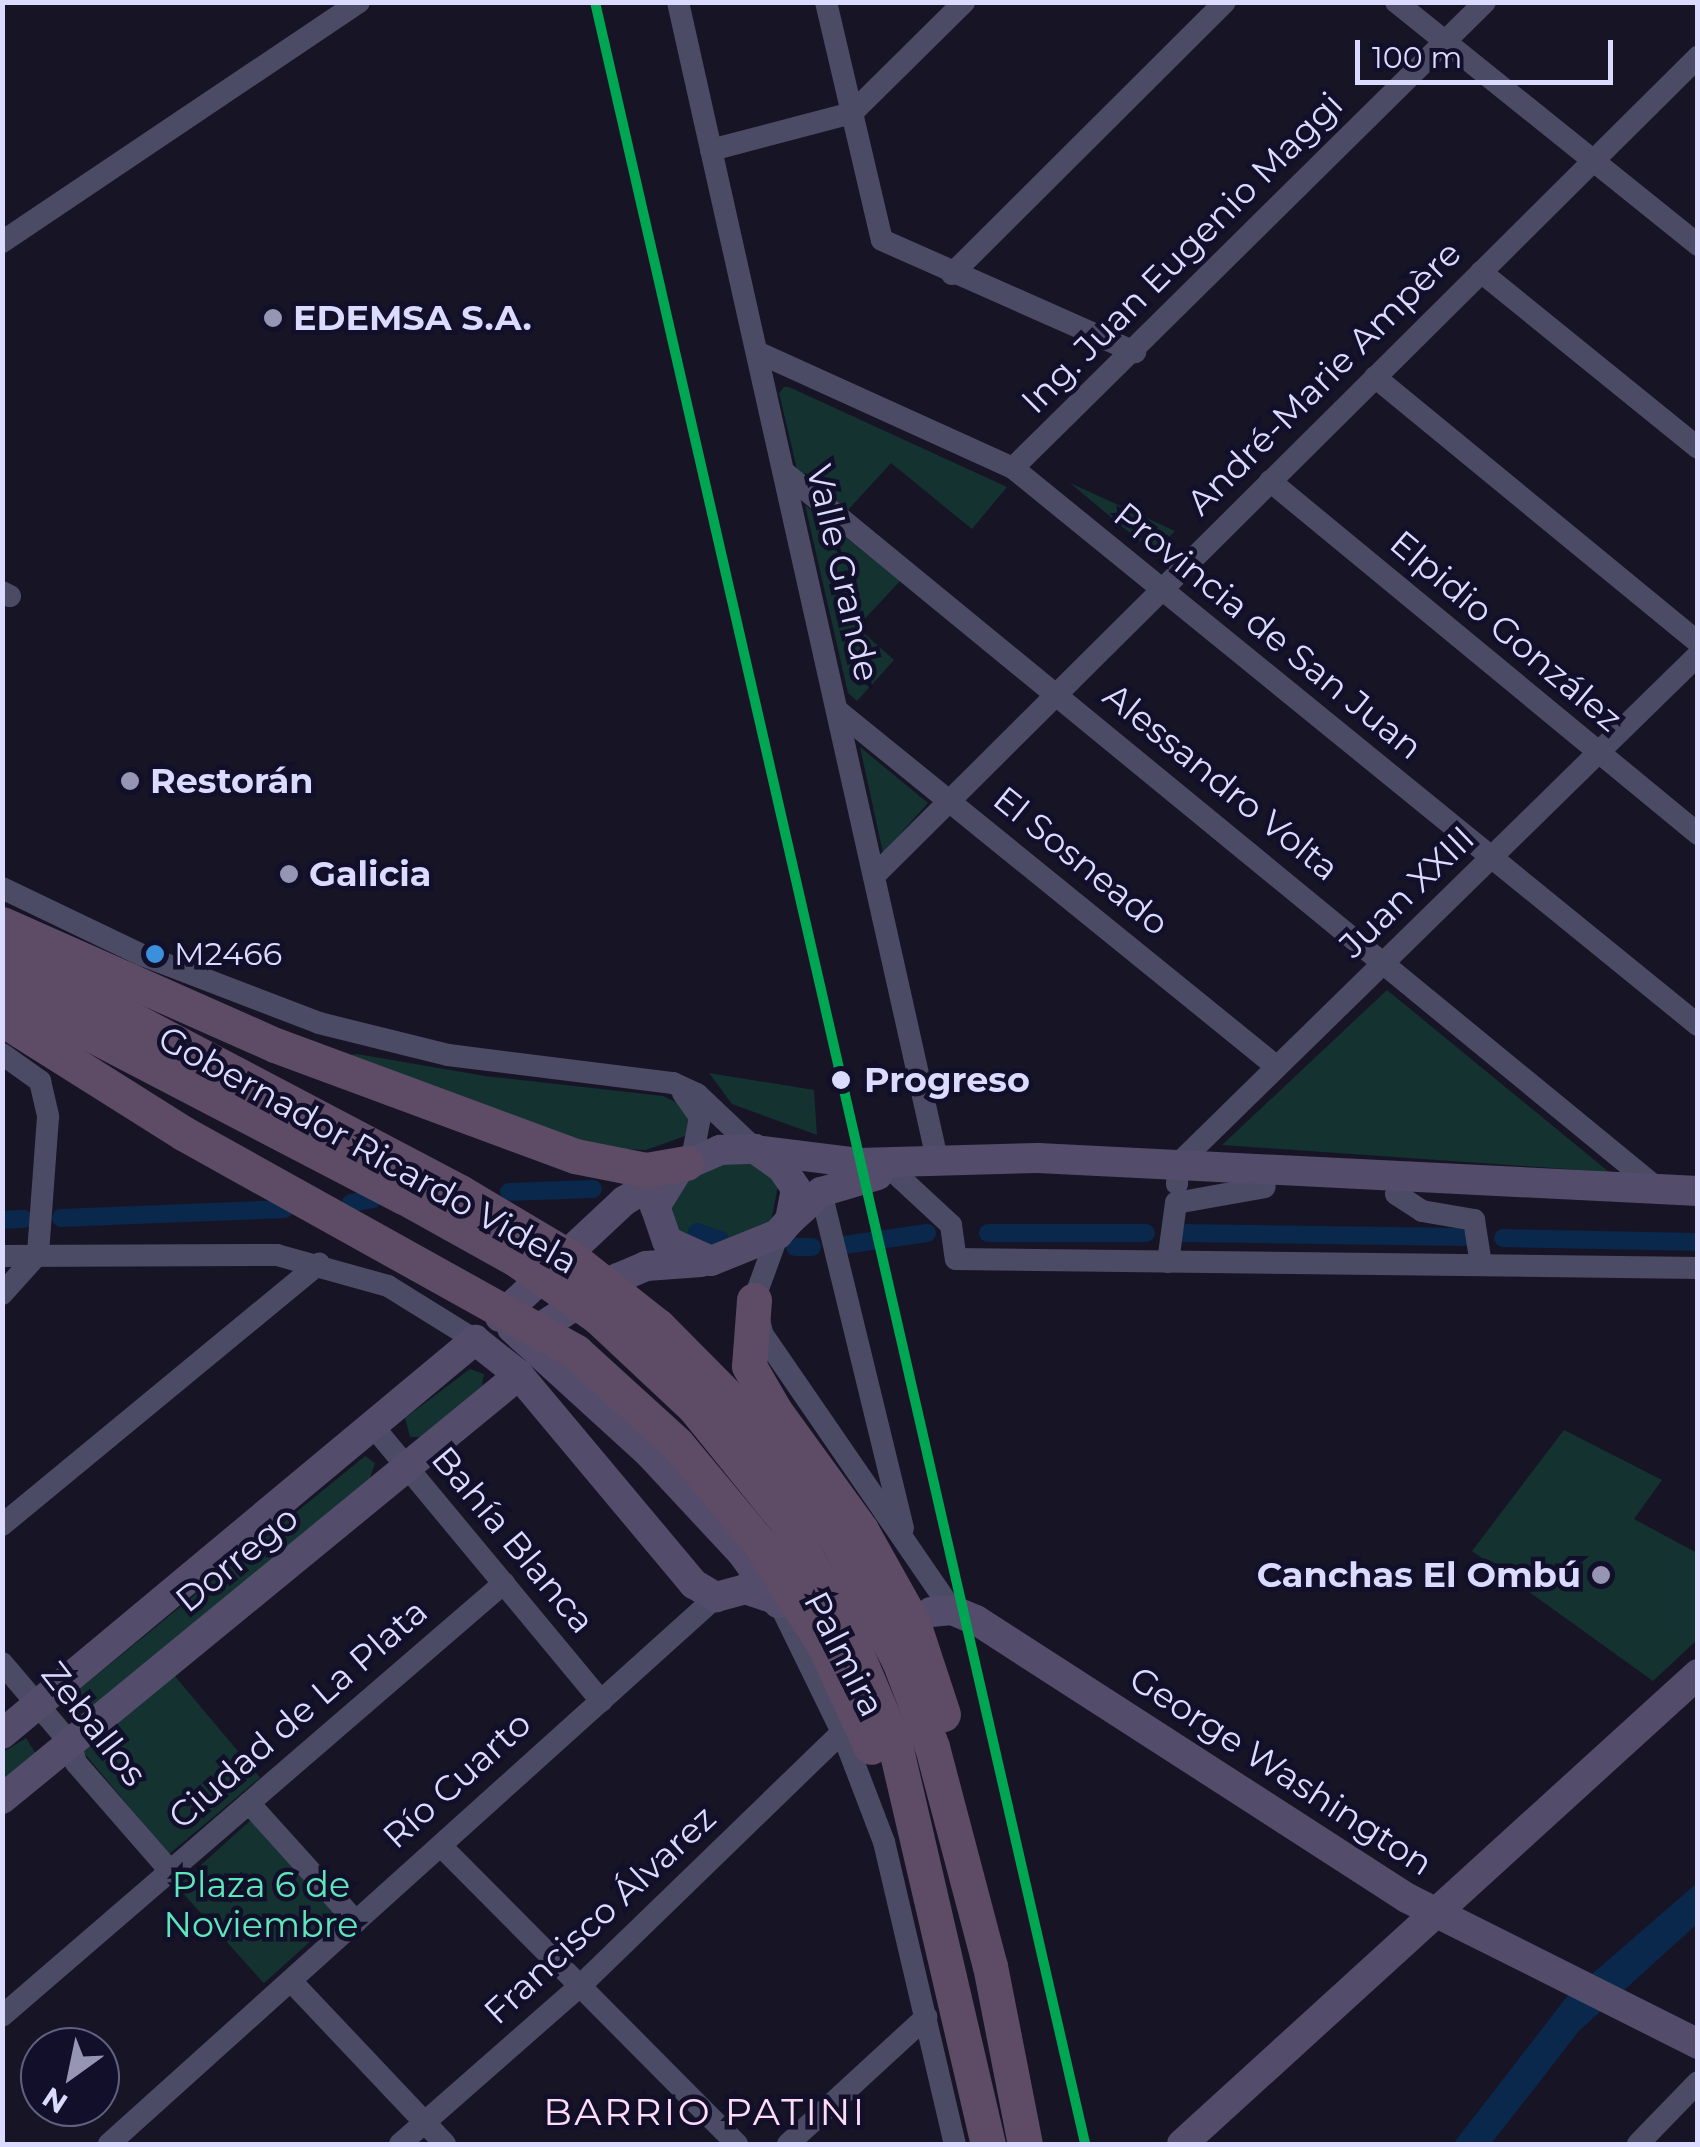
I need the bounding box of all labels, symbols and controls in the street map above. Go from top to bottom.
scale bar [1360,20,1618,82]
text: 100 m [1372,39,1462,76]
street label: Ing. Juan Eugenio Maggi [1013,84,1351,422]
street label: André-Marie Ampère [1178,232,1470,524]
place label: EDEMSA S.A. [293,297,532,339]
marker: EDEMSA S.A. [262,307,284,329]
street label: Valle Grande [798,461,888,685]
street label: Provincia de San Juan [1105,494,1431,768]
street label: Elpidio González [1382,522,1630,740]
street label: Alessandro Volta [1095,674,1347,890]
place label: Restorán [150,760,313,802]
marker: Restorán [119,770,141,792]
street label: El Sosneado [985,778,1177,944]
street label: Juan XXIII [1331,818,1483,966]
place label: Galicia [309,853,431,895]
marker: Galicia [278,863,300,885]
place label: M2466 [174,935,282,973]
marker: M2466 [145,944,165,964]
street label: Gobernador Ricardo Videla [151,1017,585,1283]
place label: Progreso [864,1059,1030,1101]
marker: Progreso [828,1067,854,1093]
street label: Bahía Blanca [423,1438,603,1642]
street label: Dorrego [167,1497,307,1621]
place label: Canchas El Ombú [1257,1554,1581,1596]
marker: Canchas El Ombú [1590,1564,1612,1586]
street label: Palmira [795,1585,893,1723]
street label: Ciudad de La Plata [160,1590,436,1838]
street label: Zeballos [33,1654,155,1794]
street label: George Washington [1122,1657,1440,1885]
street label: Río Cuarto [374,1703,540,1857]
street label: Francisco Álvarez [476,1797,724,2033]
park label: Plaza 6 de Noviembre [164,1864,358,1946]
north arrow [20,2027,120,2127]
text: N [36,2080,73,2121]
district label: BARRIO PATINI [543,2089,867,2135]

